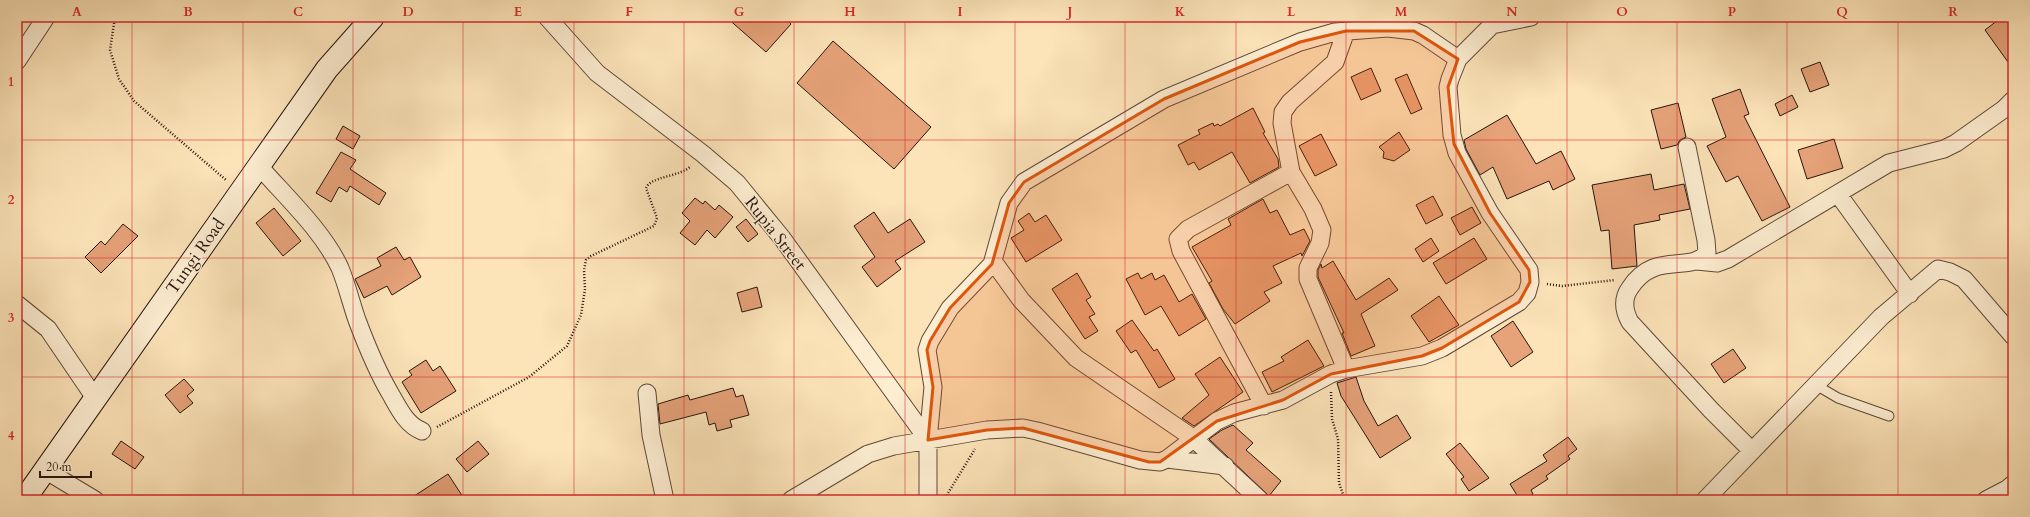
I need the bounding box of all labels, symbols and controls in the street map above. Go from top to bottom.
text: A [72,3,82,21]
text: B [183,3,193,21]
text: C [293,3,303,21]
text: D [402,3,414,21]
text: E [514,3,522,21]
text: F [625,3,633,21]
text: G [734,3,745,21]
text: H [844,3,856,21]
text: I [957,3,963,21]
text: J [1066,3,1073,21]
text: K [1175,3,1186,21]
text: L [1287,3,1296,21]
text: M [1395,3,1408,21]
text: N [1506,3,1518,21]
text: O [1616,3,1628,21]
text: P [1728,3,1736,21]
text: Q [1836,3,1848,21]
text: R [1948,3,1958,21]
text: 1 [8,73,14,91]
text: 2 [8,191,15,209]
street label: Rupia Street [740,192,812,275]
street label: Tungi Road [161,214,230,299]
text: 3 [8,309,15,327]
text: 4 [8,427,15,445]
scale bar [40,453,91,479]
text: 20 m [46,459,73,475]

